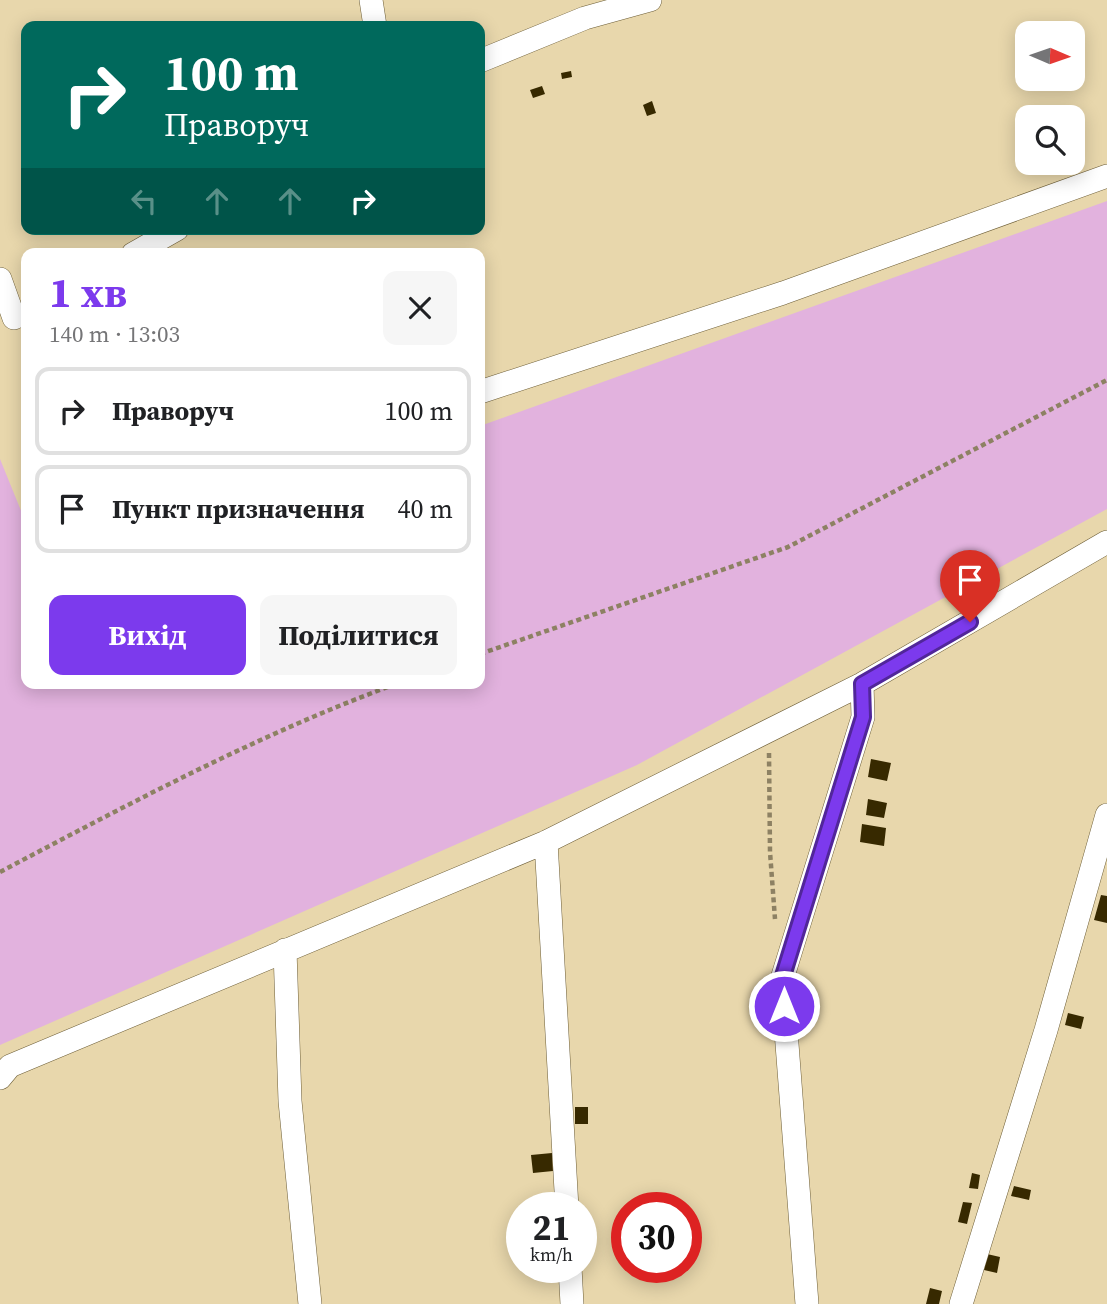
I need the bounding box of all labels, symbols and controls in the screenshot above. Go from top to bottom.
north arrow [1015,21,1085,91]
map controls [1015,21,1085,175]
text: 100 m [164,39,299,106]
icon: right [49,49,140,140]
text: Праворуч [164,103,309,147]
button: search [1015,105,1085,175]
icon: left [125,182,163,220]
icon: ahead [198,182,236,220]
icon: ahead [271,182,309,220]
icon: right [344,182,382,220]
text: 1 хв [49,263,127,321]
button: close [383,271,457,345]
text: 140 m · 13:03 [49,318,180,350]
icon: right [53,392,91,430]
text: Праворуч [112,393,234,429]
text: 100 m [385,393,453,429]
icon: arrive [53,490,91,528]
text: Пункт призначення [112,491,365,527]
text: 40 m [398,491,453,527]
pin [940,550,1000,622]
icon: arrive [951,561,989,599]
button: Вихід [49,595,246,675]
button: Поділитися [260,595,457,675]
position arrow [747,969,821,1043]
speed limit sign: 30 [611,1192,702,1283]
text: 21 [533,1204,570,1252]
text: km/h [530,1242,573,1267]

